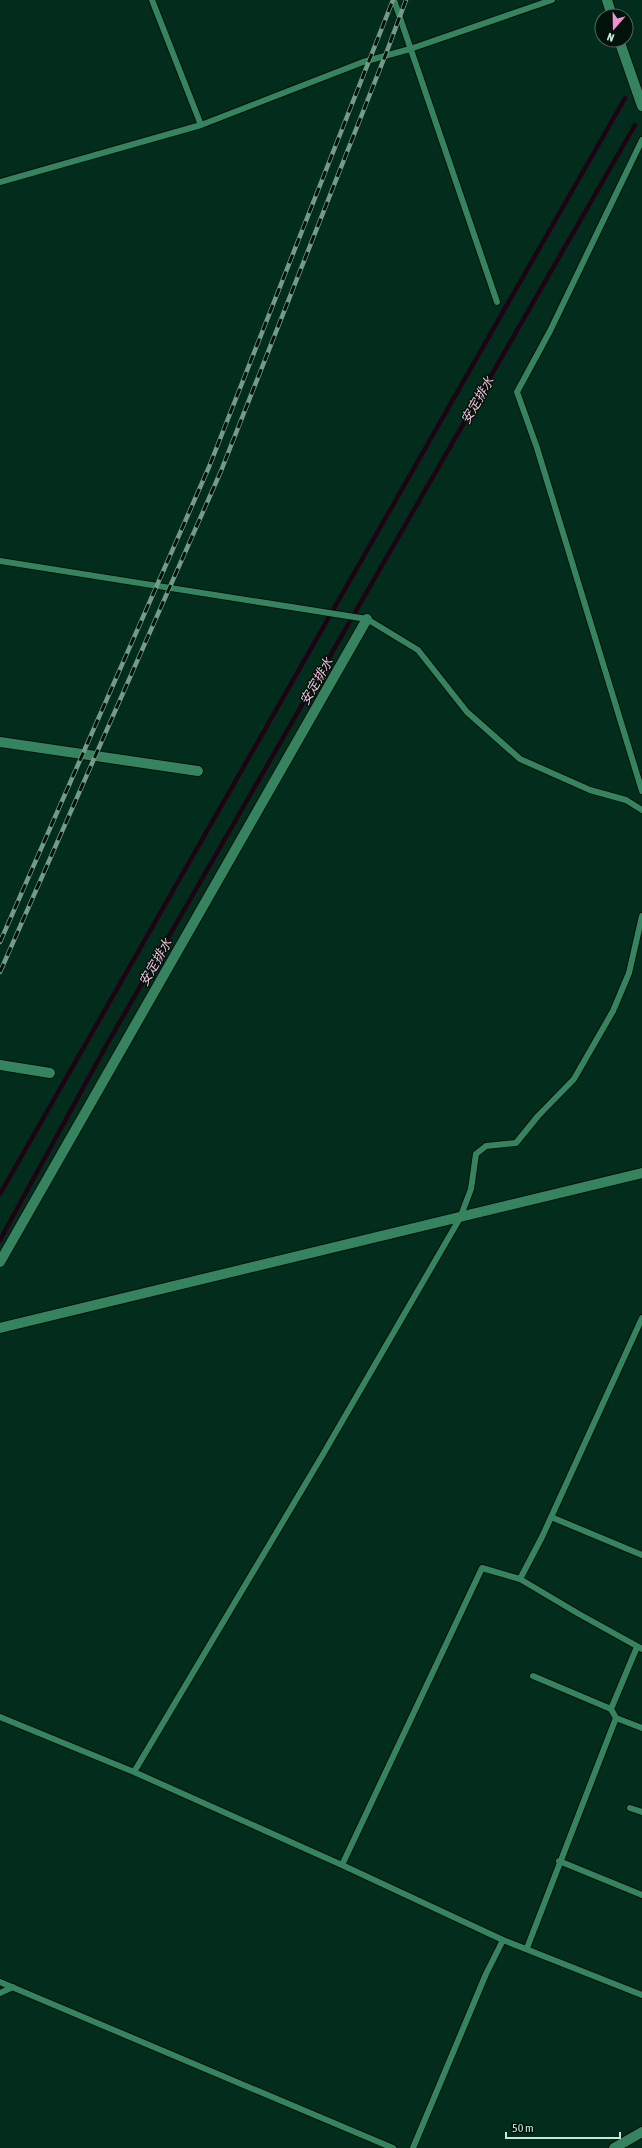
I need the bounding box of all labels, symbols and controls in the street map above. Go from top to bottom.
north arrow [594,8,634,48]
text: N [605,31,616,44]
water label: 安定排水 [458,373,497,427]
water label: 安定排水 [297,654,336,708]
water label: 安定排水 [136,935,175,989]
scale bar [506,2114,620,2140]
text: 50 m [512,2121,534,2135]

